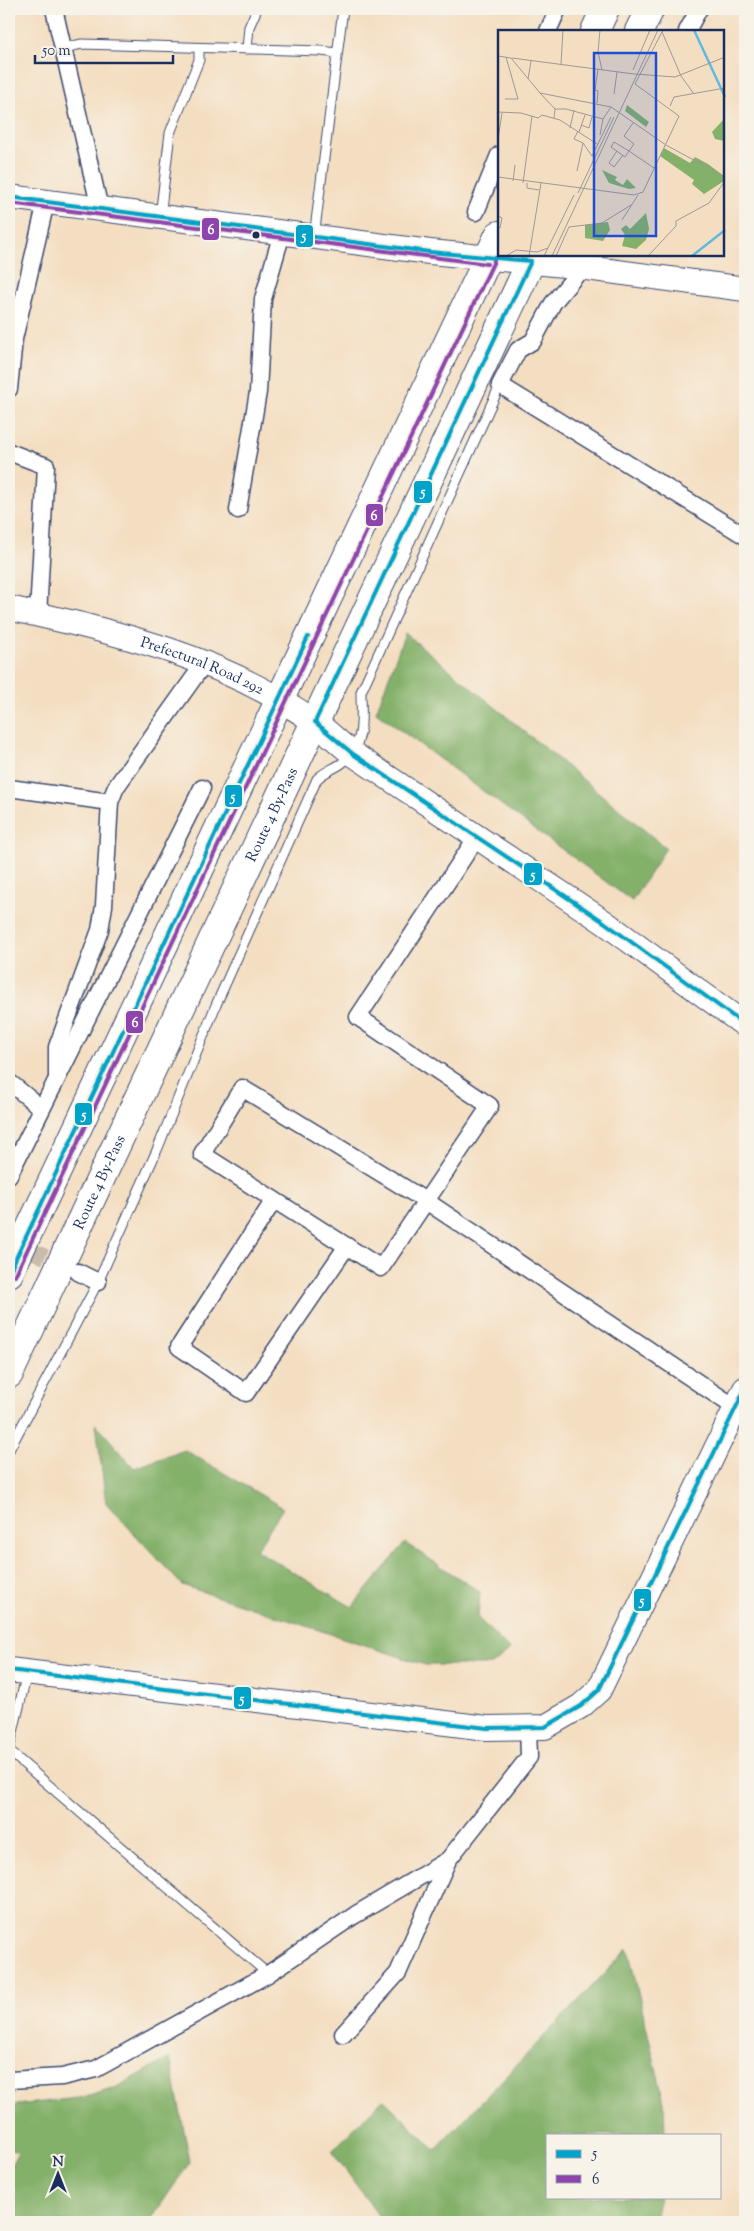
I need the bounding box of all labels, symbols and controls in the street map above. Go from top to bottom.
inset map [498,30,724,256]
scale bar [35,32,172,64]
text: 50 m [41,41,71,62]
line badge: 6 [201,217,220,241]
text: 6 [208,221,215,241]
line badge: 5 [295,224,314,248]
text: 5 [301,227,307,247]
unlabelled marker [251,230,261,240]
line badge: 5 [413,480,433,504]
text: 5 [420,483,426,503]
line badge: 6 [365,503,384,527]
text: 6 [371,507,378,527]
street label: Prefectural Road 292 [138,633,267,701]
street label: Route 4 By-Pass [242,764,304,866]
line badge: 5 [224,784,243,808]
text: 5 [230,788,236,808]
line badge: 5 [523,862,543,886]
text: 5 [530,866,536,886]
line badge: 6 [125,1010,144,1034]
text: 6 [132,1014,139,1034]
line badge: 5 [74,1102,93,1126]
text: 5 [81,1106,87,1126]
street label: Route 4 By-Pass [69,1132,132,1233]
line badge: 5 [633,1588,652,1612]
text: 5 [639,1592,645,1612]
line badge: 5 [233,1686,252,1710]
text: 5 [239,1690,245,1710]
legend [546,2134,722,2198]
text: 5 [591,2144,597,2165]
north arrow [32,2148,82,2198]
text: N [52,2153,64,2173]
text: 6 [592,2170,599,2191]

